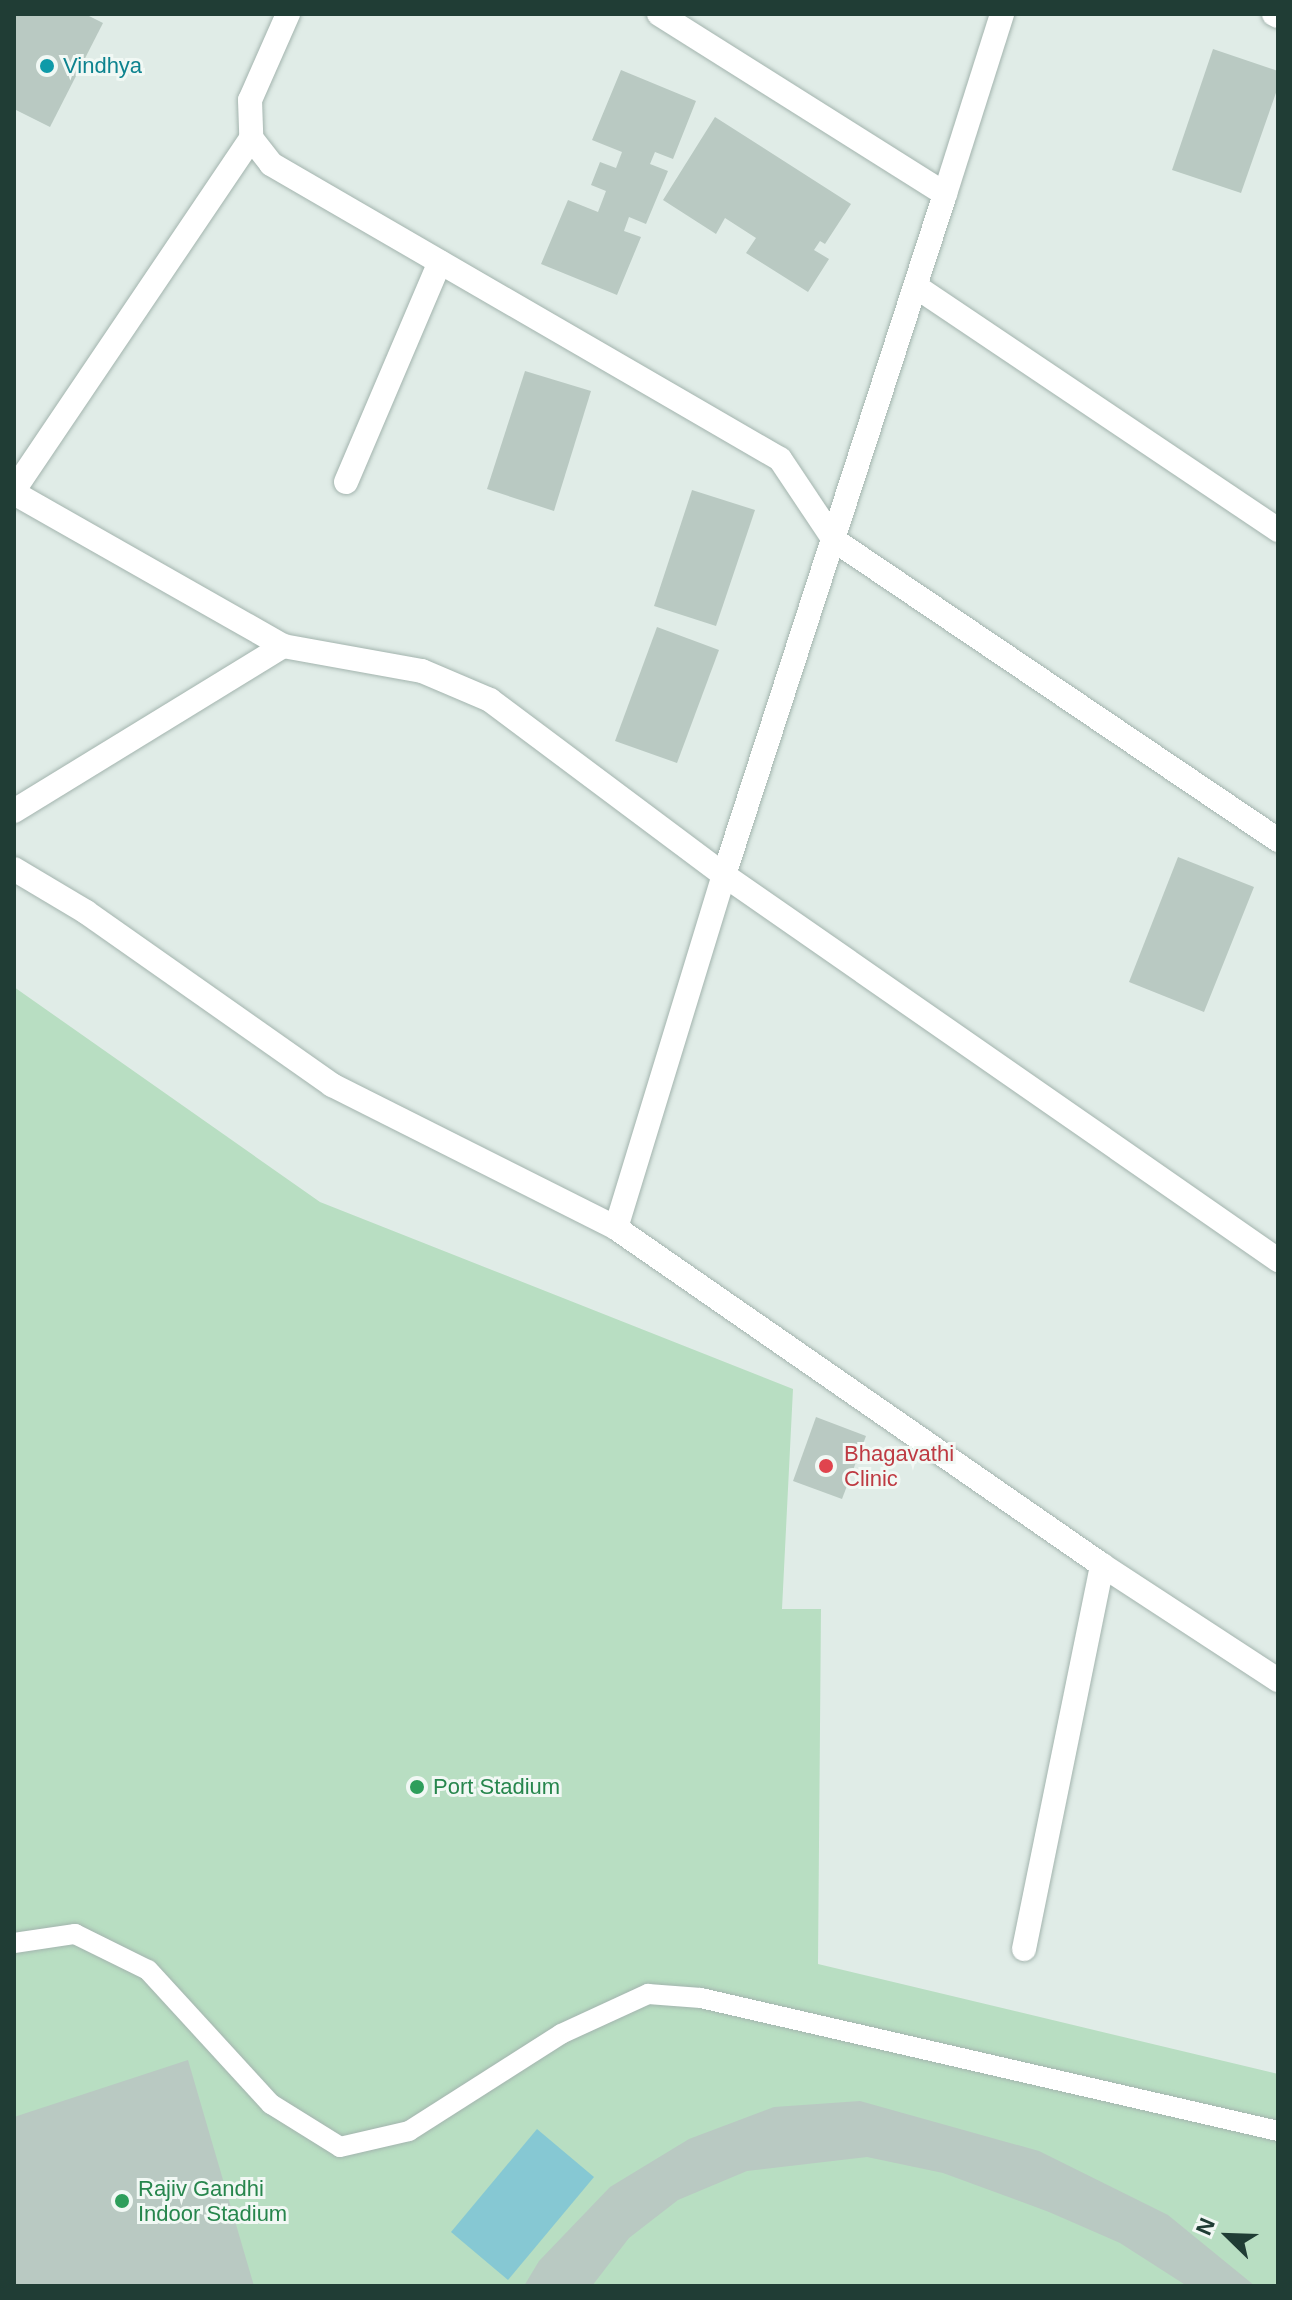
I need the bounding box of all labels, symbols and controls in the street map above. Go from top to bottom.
place label: Vindhya [63,53,142,79]
marker: Vindhya [38,57,56,75]
place label: Bhagavathi Clinic [844,1440,954,1492]
marker: Bhagavathi Clinic [815,1455,837,1477]
place label: Port Stadium [433,1774,560,1800]
marker: Port Stadium [408,1778,426,1796]
place label: Rajiv Gandhi Indoor Stadium [138,2175,287,2226]
marker: Rajiv Gandhi Indoor Stadium [113,2192,131,2210]
north arrow [1188,2196,1268,2276]
text: N [1191,2214,1220,2239]

